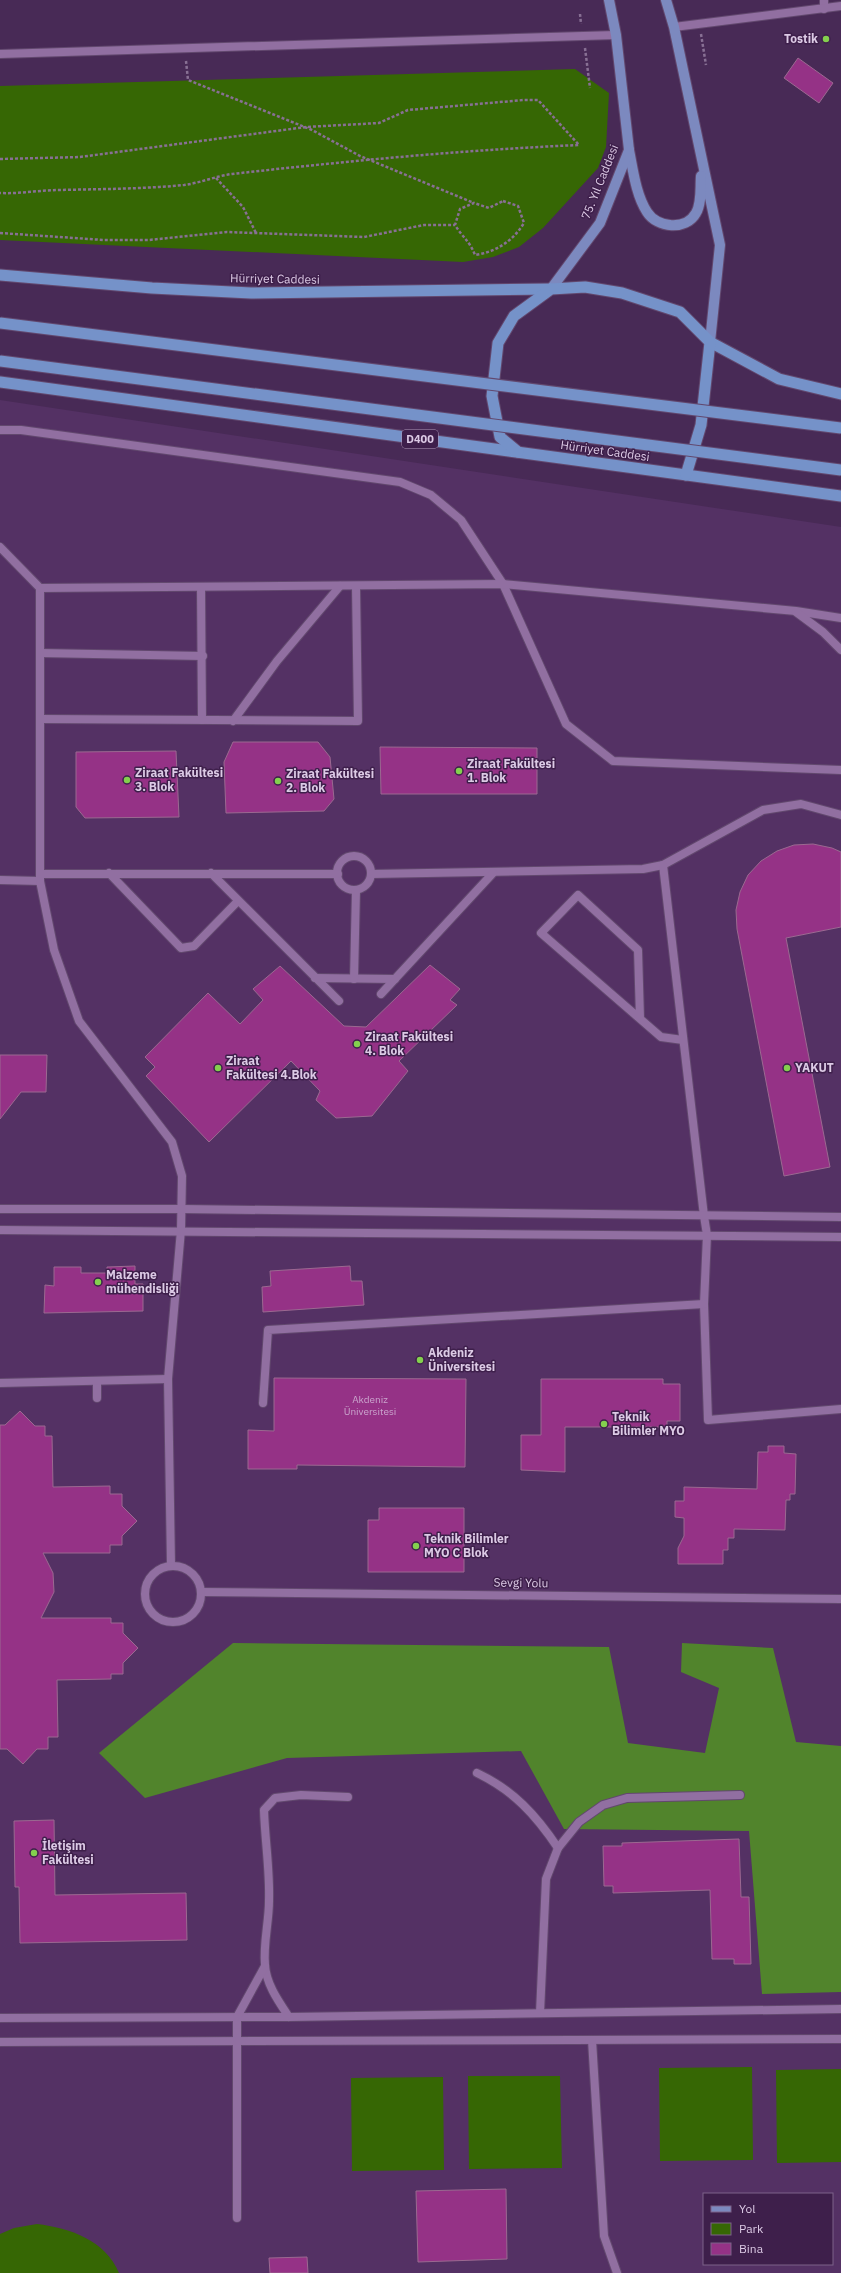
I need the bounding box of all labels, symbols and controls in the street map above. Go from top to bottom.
place label: Tostik [784,31,818,46]
marker: Tostik [821,34,831,44]
street label: 75. Yıl Caddesi [578,142,621,221]
street label: Hürriyet Caddesi [230,270,320,287]
road number: D400 [402,430,438,448]
street label: Hürriyet Caddesi [560,437,651,464]
place label: Ziraat Fakültesi 1. Blok [467,756,555,785]
place label: Ziraat Fakültesi 3. Blok [135,765,223,794]
place label: Ziraat Fakültesi 2. Blok [286,766,374,795]
marker: Ziraat Fakültesi 1. Blok [454,766,464,776]
marker: Ziraat Fakültesi 3. Blok [122,775,132,785]
marker: Ziraat Fakültesi 2. Blok [273,776,283,786]
place label: Ziraat Fakültesi 4. Blok [365,1029,453,1058]
marker: Ziraat Fakültesi 4. Blok [352,1039,362,1049]
place label: Ziraat Fakültesi 4.Blok [226,1053,317,1082]
place label: YAKUT [795,1060,834,1075]
marker: Ziraat Fakültesi 4.Blok [213,1063,223,1073]
marker: YAKUT [782,1063,792,1073]
place label: Malzeme mühendisliği [106,1267,179,1296]
marker: Malzeme mühendisliği [93,1277,103,1287]
place label: Akdeniz Üniversitesi [428,1345,495,1374]
marker: Akdeniz Üniversitesi [415,1355,425,1365]
house number: Akdeniz Üniversitesi [344,1393,396,1418]
place label: Teknik Bilimler MYO [612,1409,685,1438]
marker: Teknik Bilimler MYO [599,1419,609,1429]
place label: Teknik Bilimler MYO C Blok [424,1531,509,1560]
marker: Teknik Bilimler MYO C Blok [411,1541,421,1551]
street label: Sevgi Yolu [494,1575,548,1590]
place label: İletişim Fakültesi [42,1838,94,1867]
marker: İletişim Fakültesi [29,1848,39,1858]
legend [703,2193,833,2265]
text: Yol [739,2201,756,2216]
text: Park [739,2221,764,2236]
text: Bina [739,2241,764,2256]

